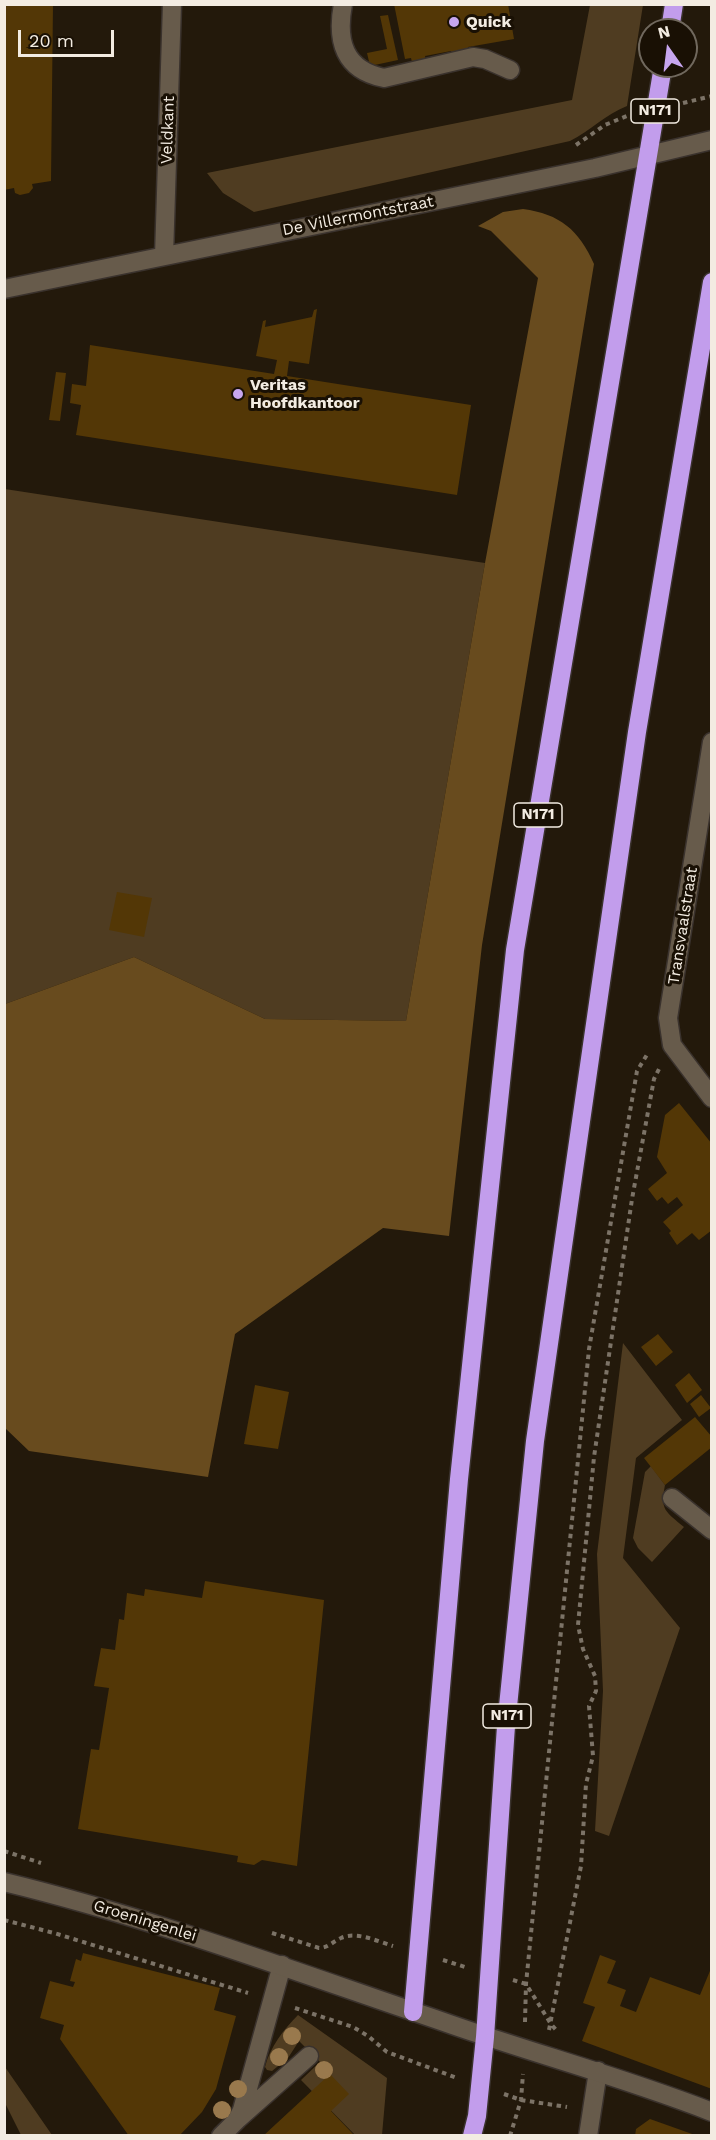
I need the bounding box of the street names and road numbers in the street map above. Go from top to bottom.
street label: Veldkant [157,96,179,164]
road number: N171 [631,99,679,123]
street label: De Villermontstraat [281,192,435,240]
road number: N171 [514,803,562,827]
street label: Transvaalstraat [664,866,702,986]
road number: N171 [483,1704,531,1728]
street label: Groeningenlei [91,1896,199,1946]

